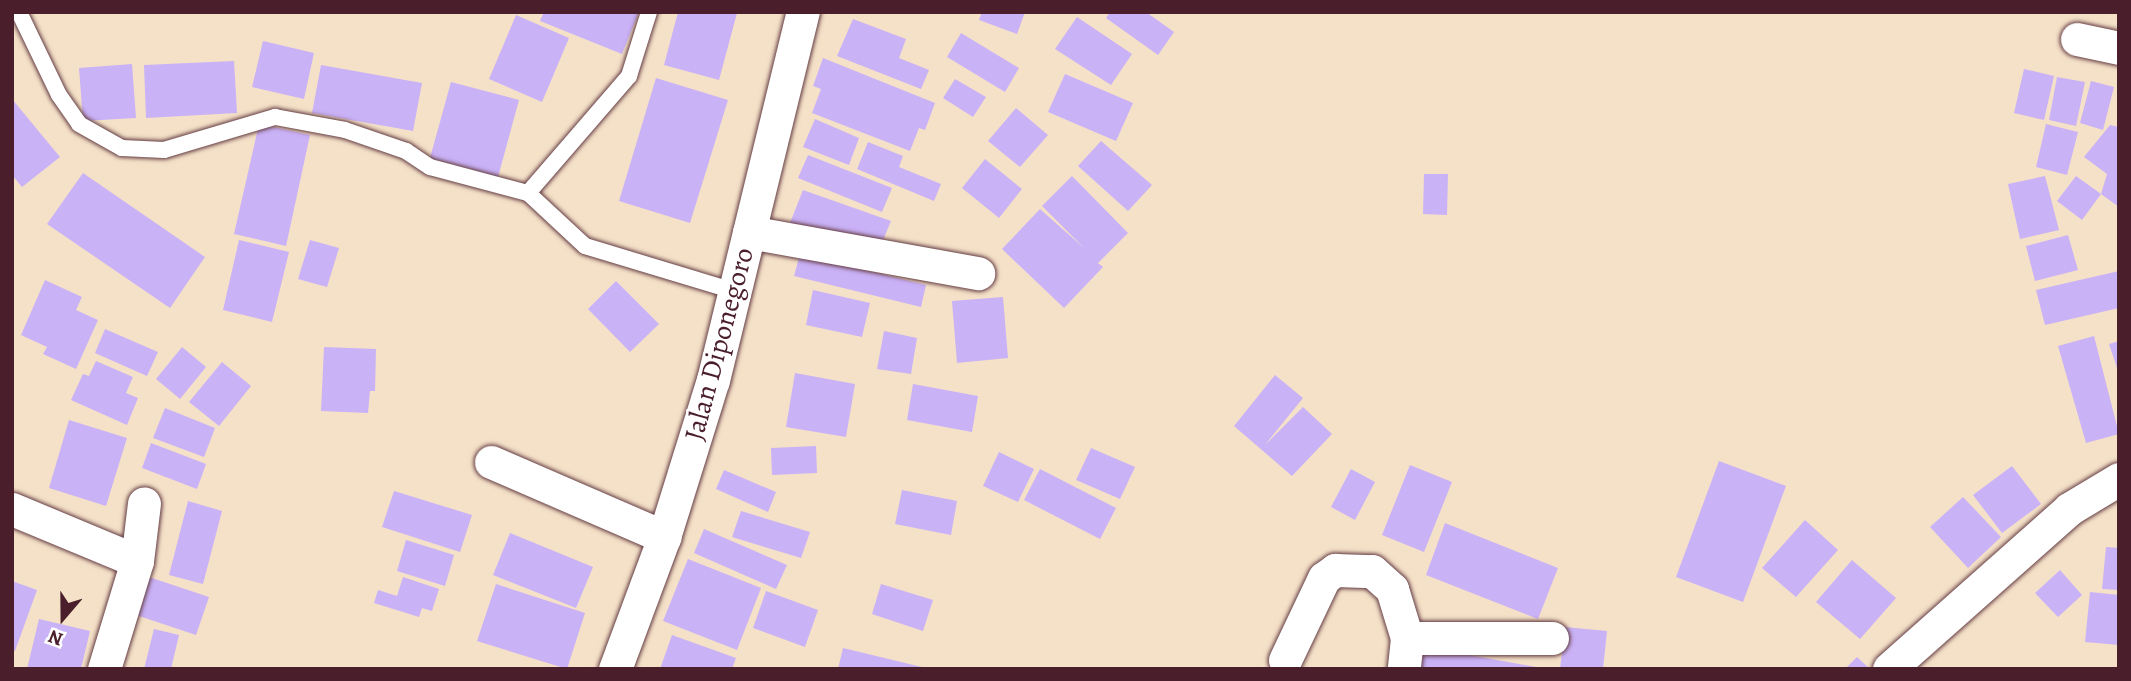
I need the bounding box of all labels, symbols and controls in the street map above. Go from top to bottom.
street label: Jalan Diponegoro [677,244,761,444]
north arrow [28,583,98,653]
text: N [45,623,67,652]

